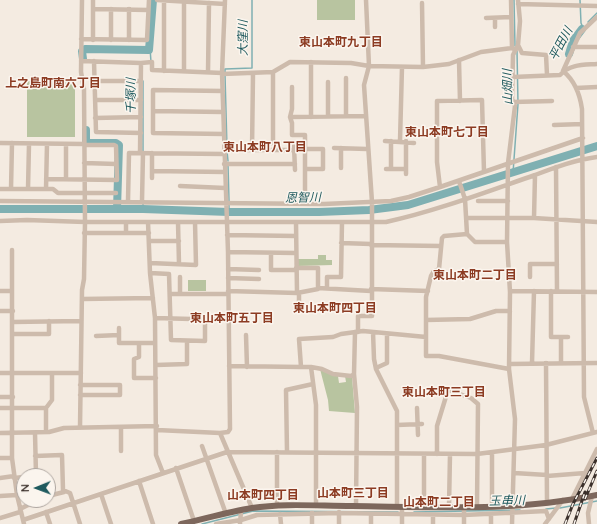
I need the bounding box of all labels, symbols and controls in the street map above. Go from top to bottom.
water label: 大窪川 [236,20,250,56]
water label: 平田川 [546,25,576,63]
district label: 東山本町九丁目 [299,35,383,49]
water label: 山畑川 [500,69,516,105]
district label: 上之島町南六丁目 [5,76,101,90]
water label: 千塚川 [124,78,138,114]
district label: 東山本町七丁目 [405,125,489,139]
district label: 東山本町八丁目 [223,140,307,154]
water label: 恩智川 [285,190,321,206]
district label: 東山本町二丁目 [433,268,517,282]
district label: 東山本町四丁目 [293,301,377,315]
district label: 東山本町五丁目 [190,311,274,325]
district label: 東山本町三丁目 [402,385,486,399]
north arrow [16,468,56,508]
text: N [18,484,32,492]
district label: 山本町三丁目 [317,486,389,500]
district label: 山本町四丁目 [227,488,299,502]
water label: 玉串川 [489,493,525,509]
district label: 山本町二丁目 [403,495,475,509]

